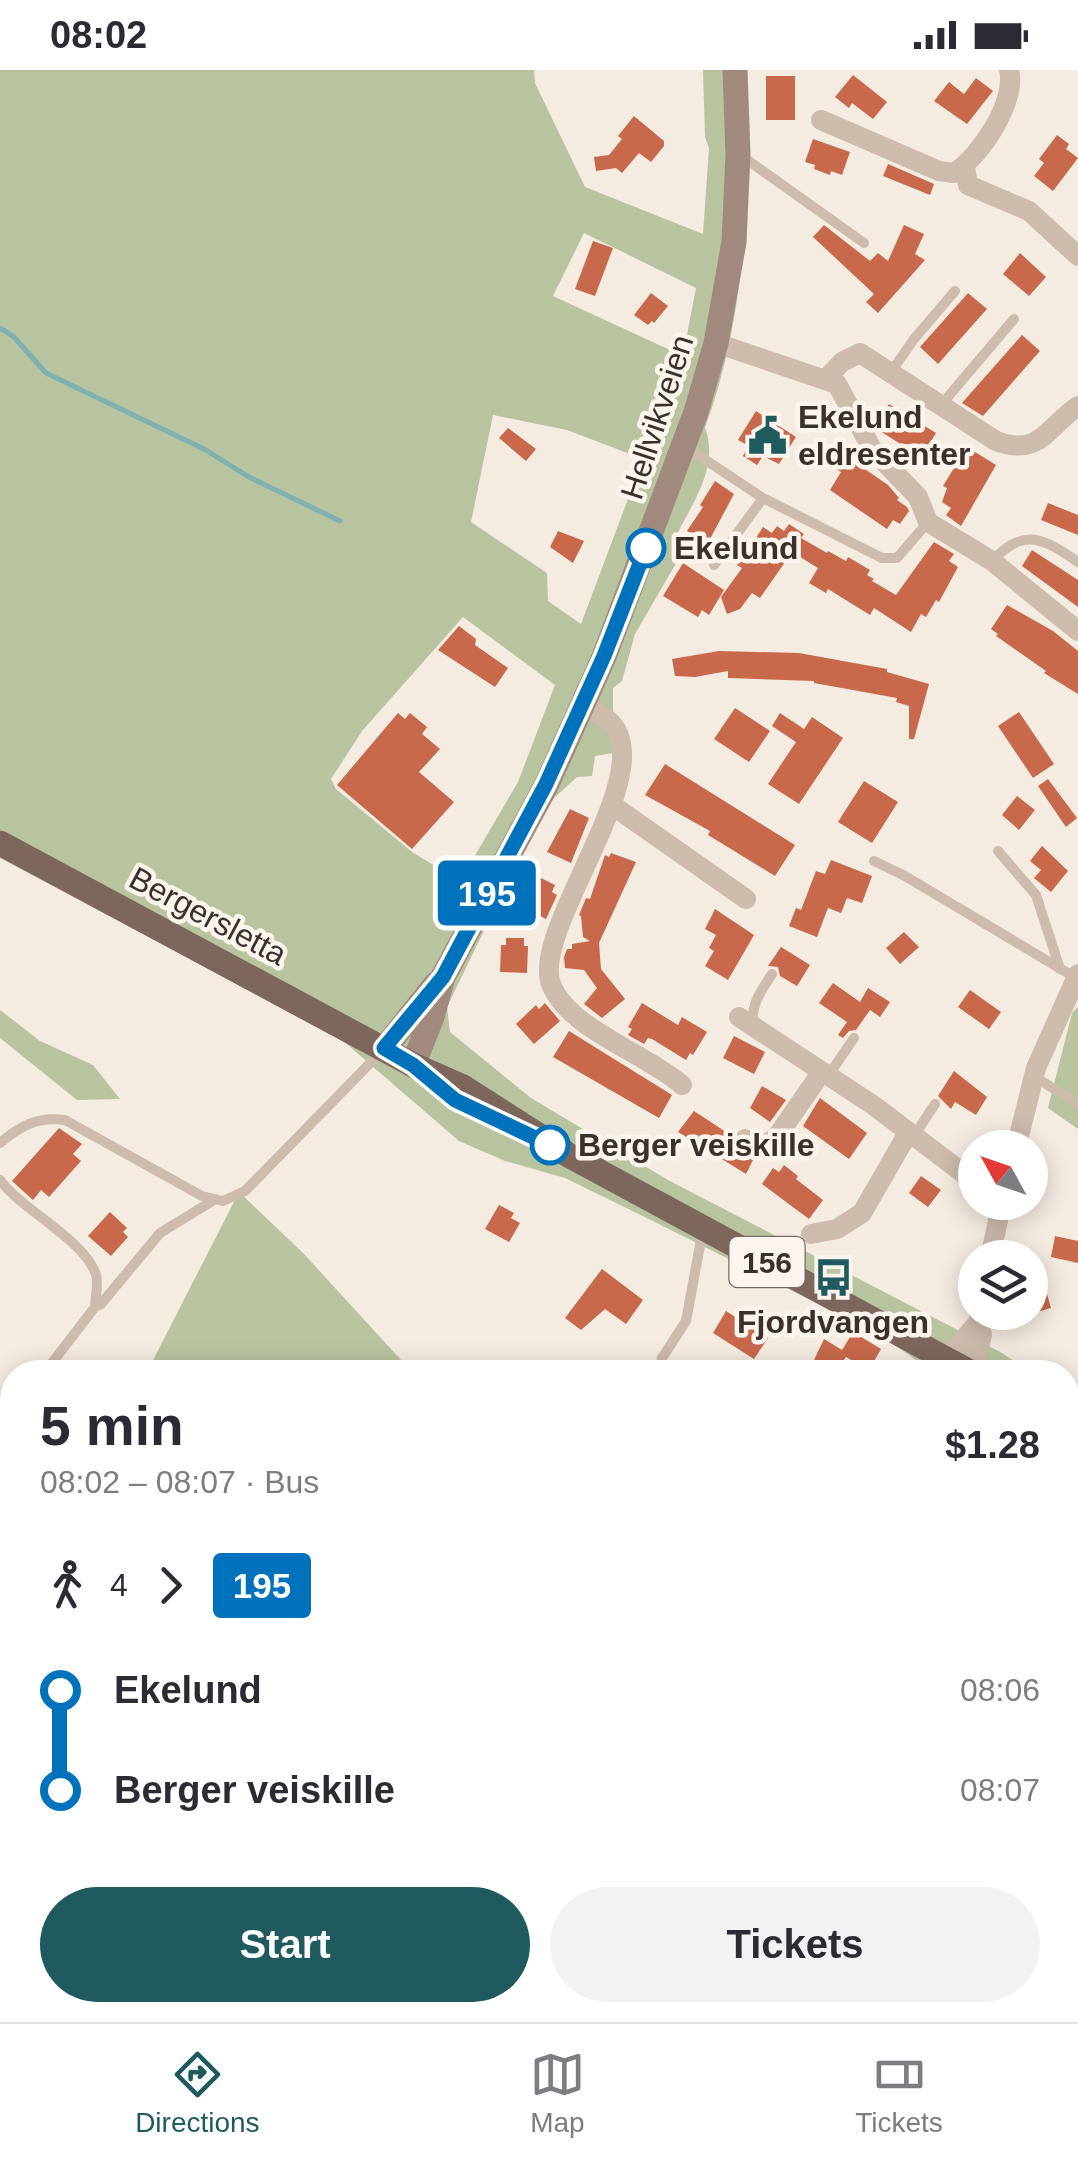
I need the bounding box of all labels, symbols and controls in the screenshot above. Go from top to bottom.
text: 08:02 [50,14,147,56]
street label: Hellvikveien [614,330,700,504]
place label: Ekelund eldresenter [798,399,971,472]
public building icon: Ekelund eldresenter [747,414,789,456]
marker: Ekelund [627,529,665,567]
place label: Ekelund [674,530,798,566]
street label: Bergersletta [123,860,293,972]
line badge: 195 [430,860,544,926]
text: 195 [458,874,516,913]
marker: Berger veiskille [531,1126,569,1164]
place label: Berger veiskille [578,1127,815,1163]
north arrow [958,1130,1048,1220]
map controls [958,1130,1048,1330]
road number: 156 [730,1237,804,1287]
button: layers [958,1240,1048,1330]
bus stop icon: Fjordvangen [812,1256,854,1298]
place label: Fjordvangen [737,1304,929,1340]
text: 5 min [40,1395,184,1457]
text: $1.28 [945,1424,1040,1466]
text: 08:02 – 08:07 · Bus [40,1464,319,1500]
icon: walk [40,1558,95,1613]
icon: forward [143,1558,198,1613]
text: 195 [233,1566,291,1605]
text: 4 [110,1567,128,1603]
text: Ekelund [114,1669,262,1711]
text: 08:06 [960,1672,1040,1708]
text: Berger veiskille [114,1769,395,1811]
text: 08:07 [960,1772,1040,1808]
button: Start [40,1887,530,2002]
button: Tickets [550,1887,1040,2002]
tab: Directions [135,2047,260,2139]
tab: Map [530,2047,585,2139]
tab: Tickets [855,2047,943,2139]

